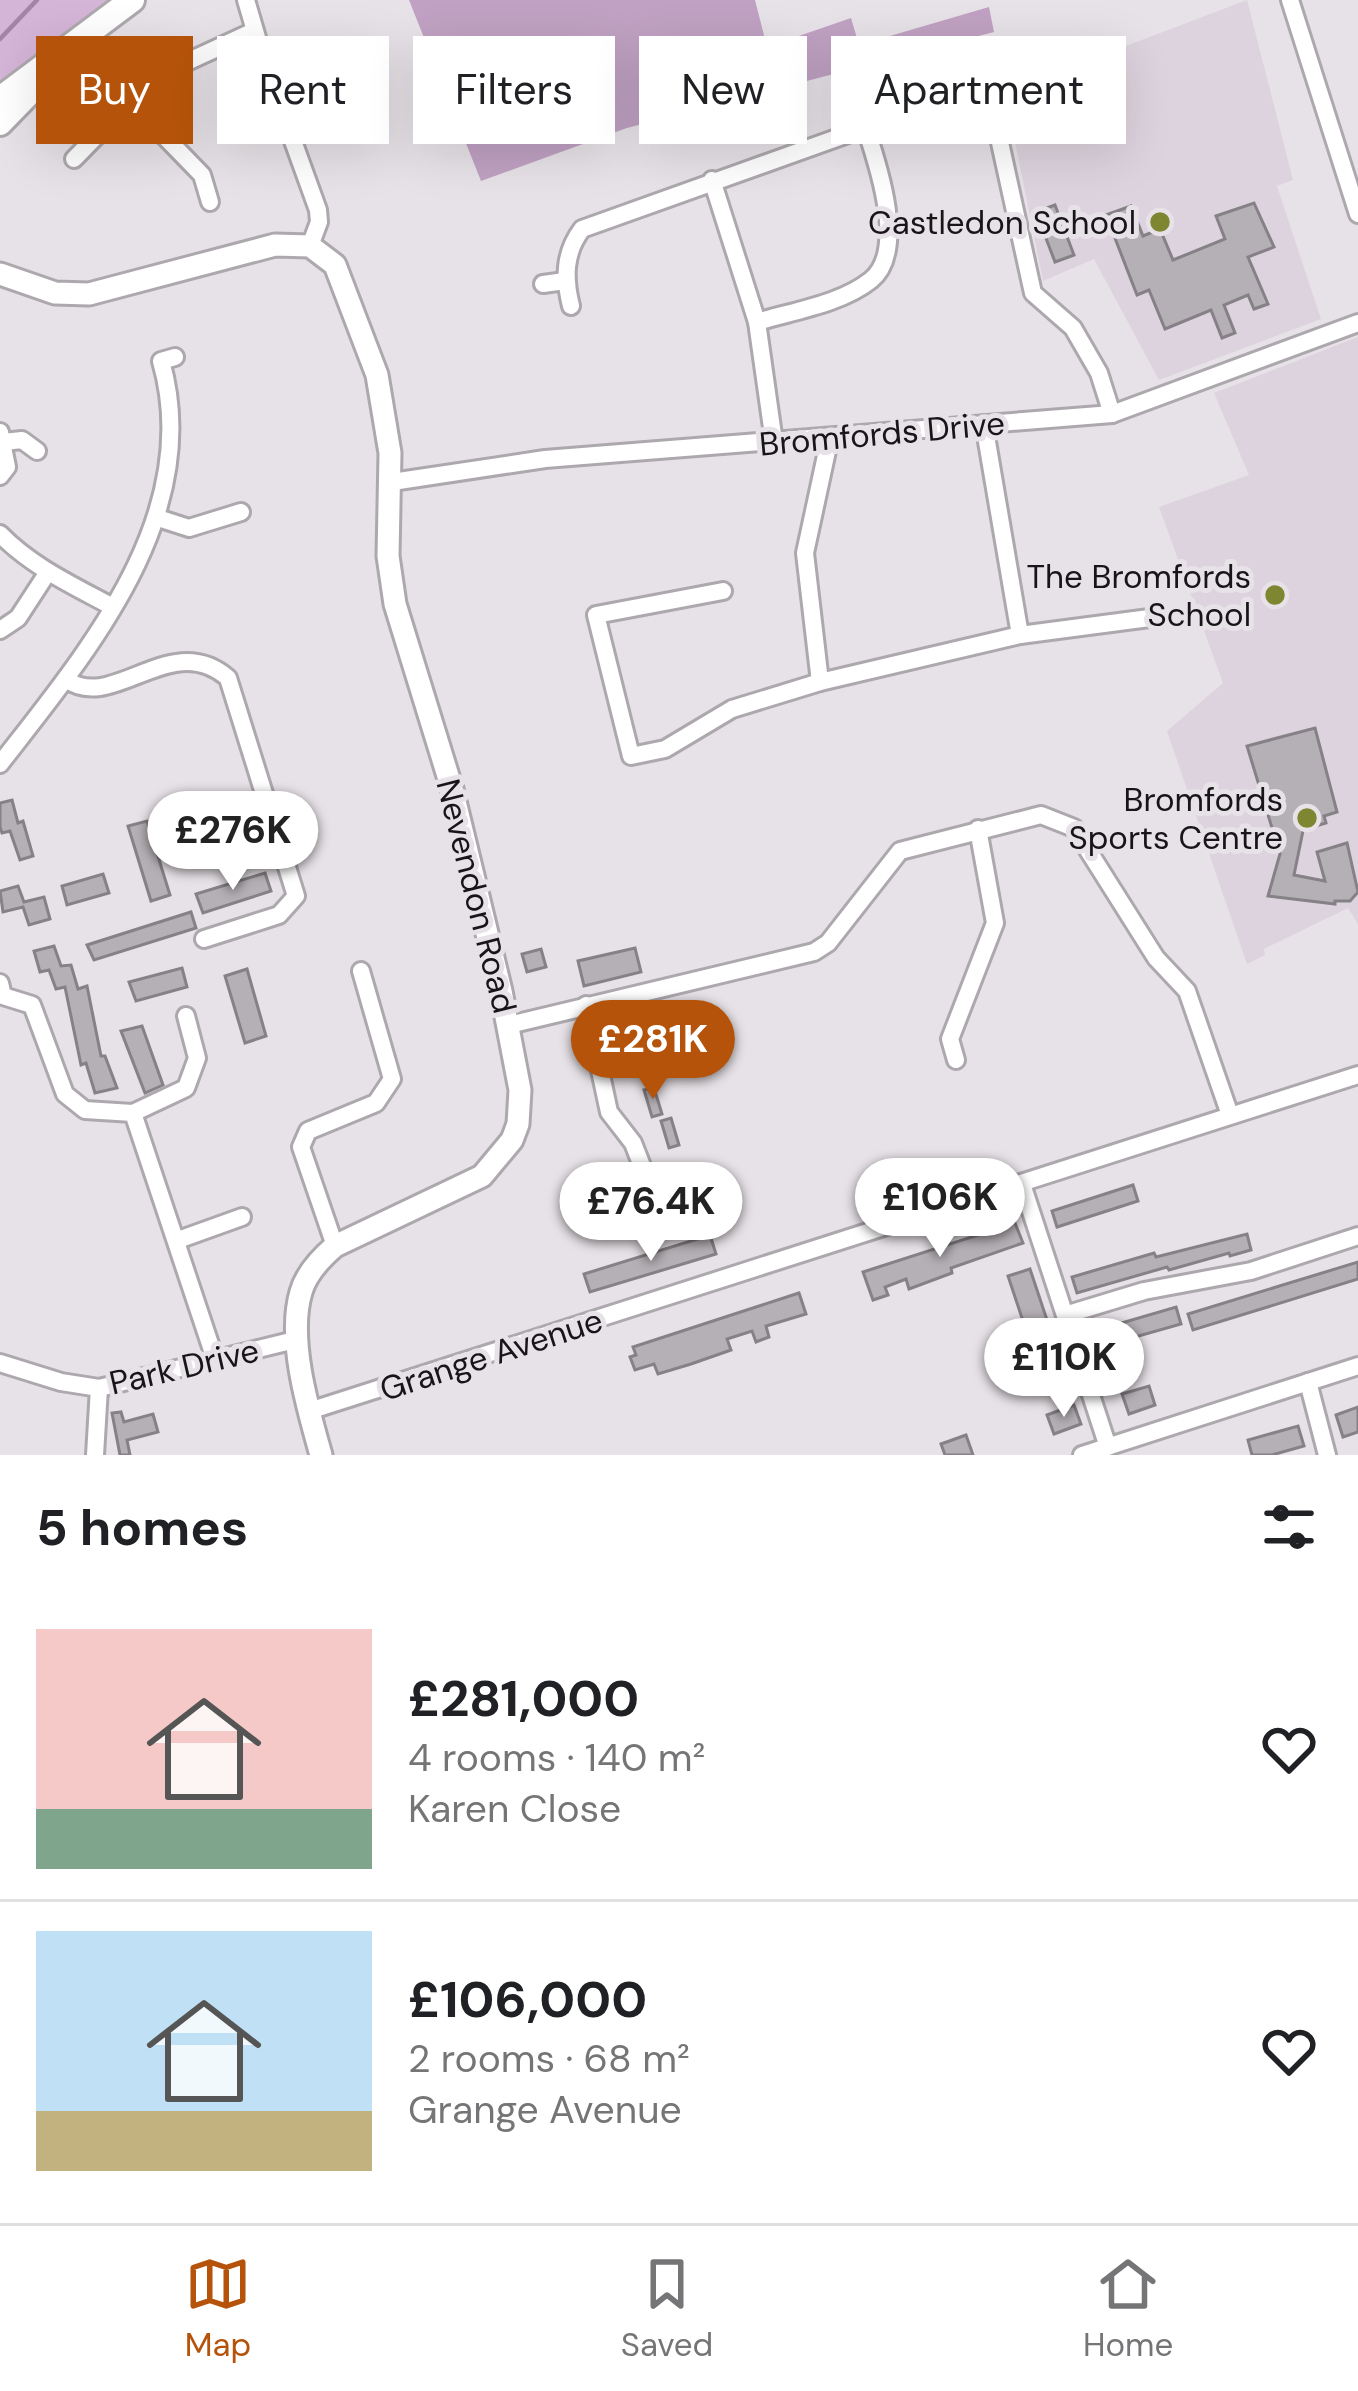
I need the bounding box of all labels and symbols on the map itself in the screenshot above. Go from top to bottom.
place label: Castledon School [868,201,1136,244]
marker: Castledon School [1147,209,1173,235]
street label: Bromfords Drive [757,401,1007,466]
place label: The Bromfords School [1027,555,1251,636]
marker: The Bromfords School [1262,582,1288,608]
street label: Nevendon Road [427,775,526,1018]
place label: Bromfords Sports Centre [1069,778,1283,859]
pin: £276K [149,791,317,893]
marker: Bromfords Sports Centre [1294,805,1320,831]
pin: £281K [569,1000,737,1102]
pin: £106K [856,1158,1024,1260]
pin: £76.4K [553,1162,749,1264]
street label: Grange Avenue [374,1298,608,1411]
pin: £110K [980,1318,1148,1420]
street label: Park Drive [105,1328,263,1405]

